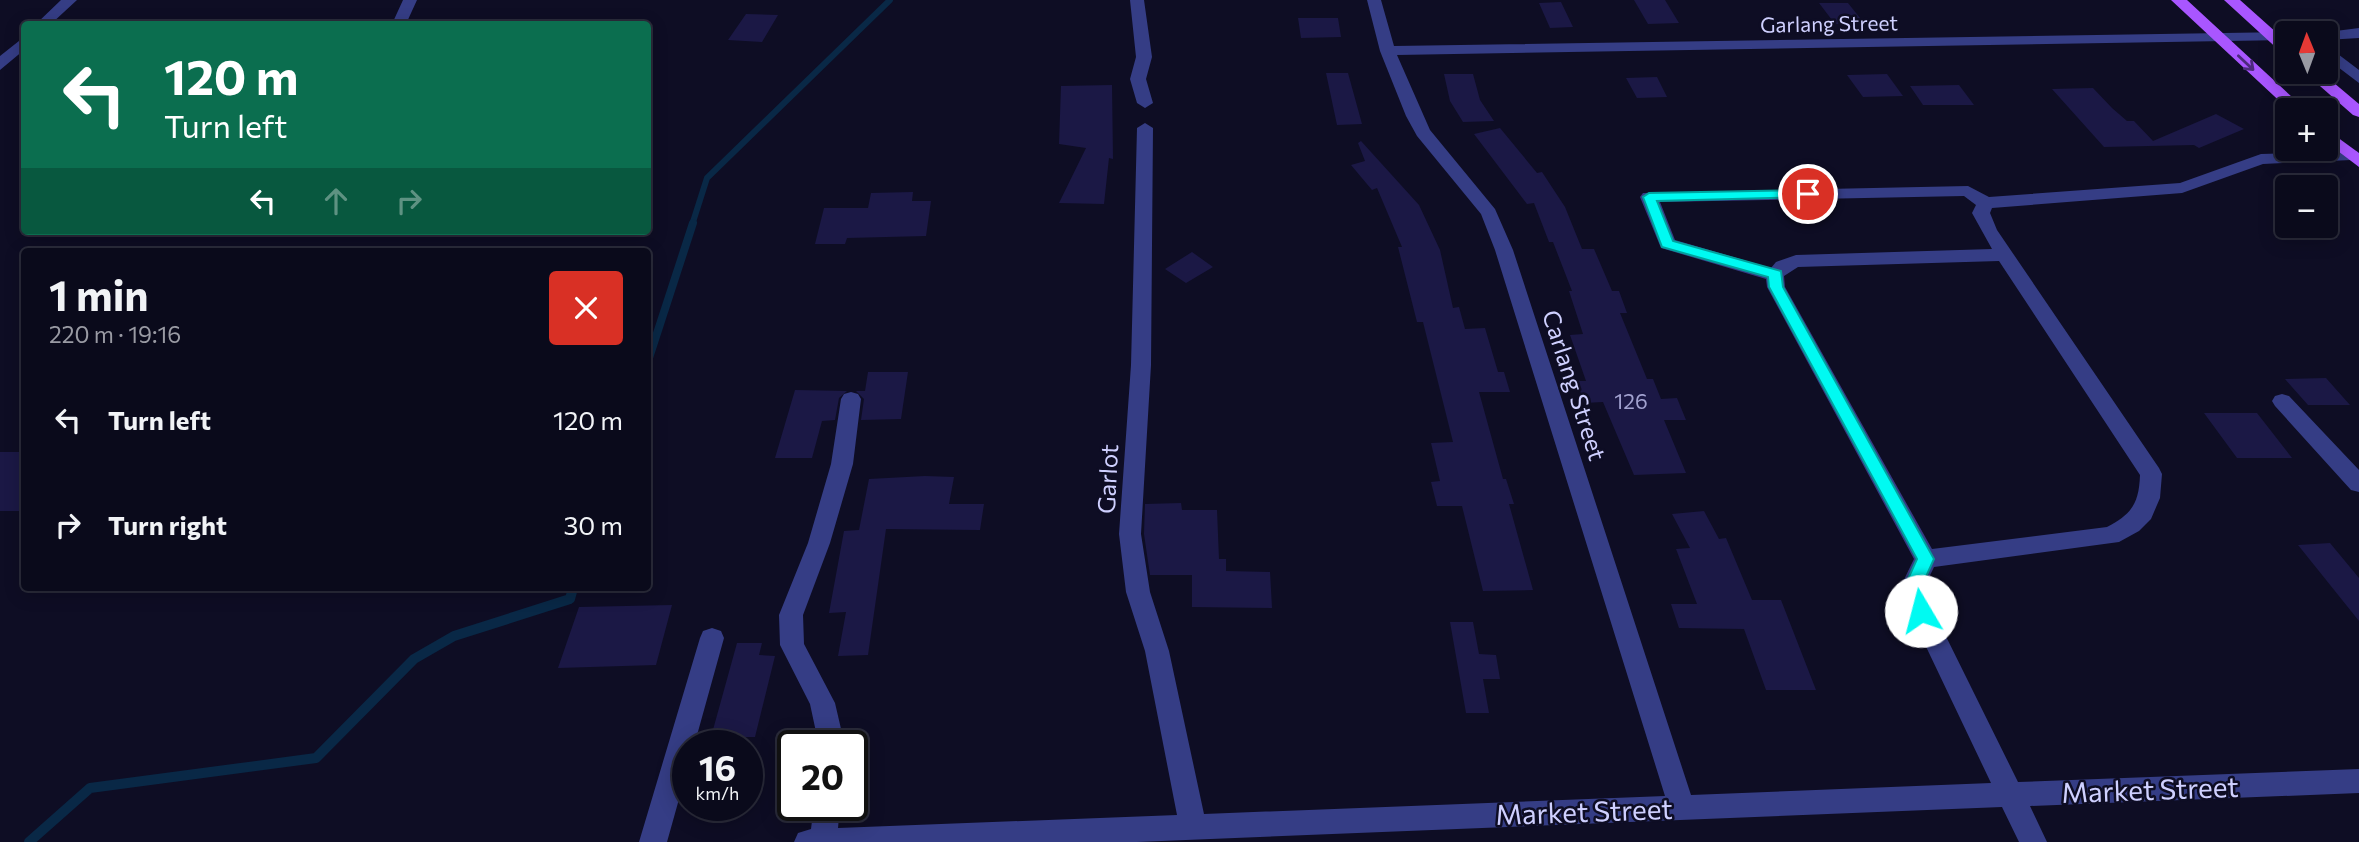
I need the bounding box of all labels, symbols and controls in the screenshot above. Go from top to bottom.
street label: Garlang Street [1760,9,1898,37]
north arrow [2275,21,2338,84]
map controls [2275,21,2338,238]
text: 120 m [164,45,298,105]
icon: left [49,49,140,140]
one-way arrow [2237,54,2254,71]
button: + [2275,98,2338,161]
text: Turn left [164,105,288,145]
pin [1778,164,1838,224]
icon: arrive [1789,175,1827,213]
button: − [2275,175,2338,238]
icon: left [244,182,282,220]
icon: ahead [317,182,355,220]
icon: right [390,182,428,220]
text: 1 min [49,268,149,320]
button: close [549,271,623,345]
street label: Carlang Street [1537,306,1613,464]
text: 220 m · 19:16 [49,320,181,348]
house number: 126 [1614,388,1648,413]
icon: left [49,401,87,439]
text: Turn left [108,404,211,435]
text: 120 m [553,404,623,435]
street label: Garlot [1091,443,1123,515]
icon: right [49,506,87,544]
text: Turn right [108,509,227,540]
text: 30 m [564,509,623,540]
position arrow [1884,574,1958,648]
speed limit sign: 20 [777,730,868,821]
text: 16 [699,745,736,788]
street label: Market Street [2061,769,2239,809]
text: km/h [696,782,739,804]
street label: Market Street [1495,791,1673,831]

